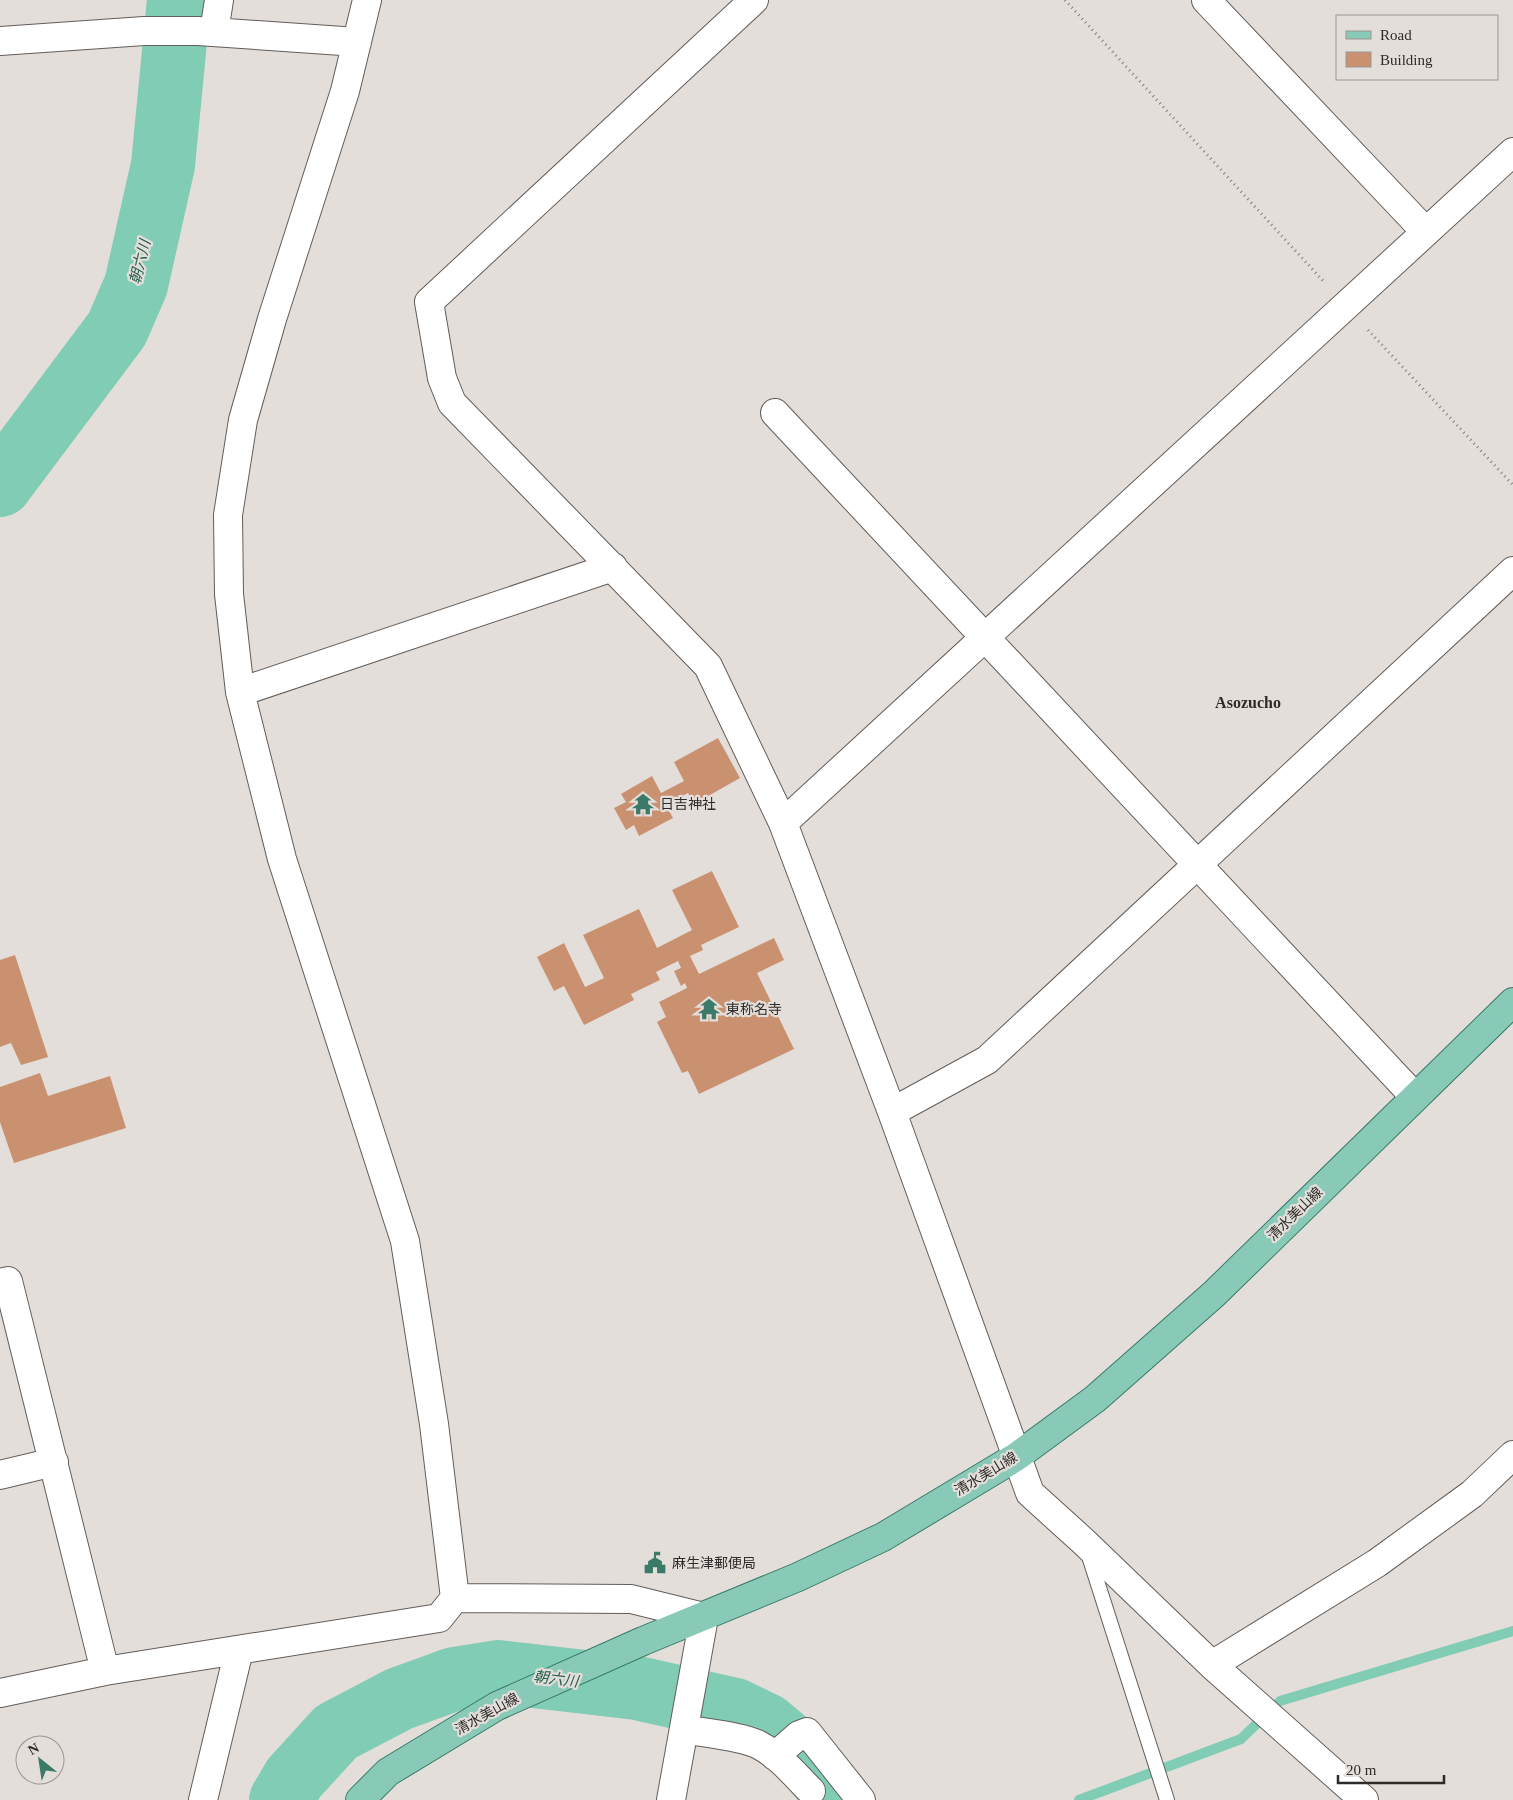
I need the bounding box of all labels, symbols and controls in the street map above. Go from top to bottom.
legend [1336,15,1498,80]
text: Road [1380,27,1412,43]
text: Building [1380,52,1433,68]
water label: 朝六川 [127,236,154,286]
district label: Asozucho [1215,694,1281,711]
temple icon: 日吉神社 [630,791,656,817]
place label: 日吉神社 [660,797,716,812]
temple icon: 東称名寺 [696,996,722,1022]
place label: 東称名寺 [726,1002,782,1017]
street label: 清水美山線 [1265,1184,1325,1244]
street label: 清水美山線 [952,1450,1020,1498]
public building icon: 麻生津郵便局 [642,1550,668,1576]
place label: 麻生津郵便局 [672,1556,756,1571]
water label: 朝六川 [533,1668,581,1690]
street label: 清水美山線 [453,1690,521,1738]
north arrow [15,1735,65,1785]
text: N [26,1740,42,1758]
scale bar [1338,1752,1444,1784]
text: 20 m [1346,1762,1377,1778]

